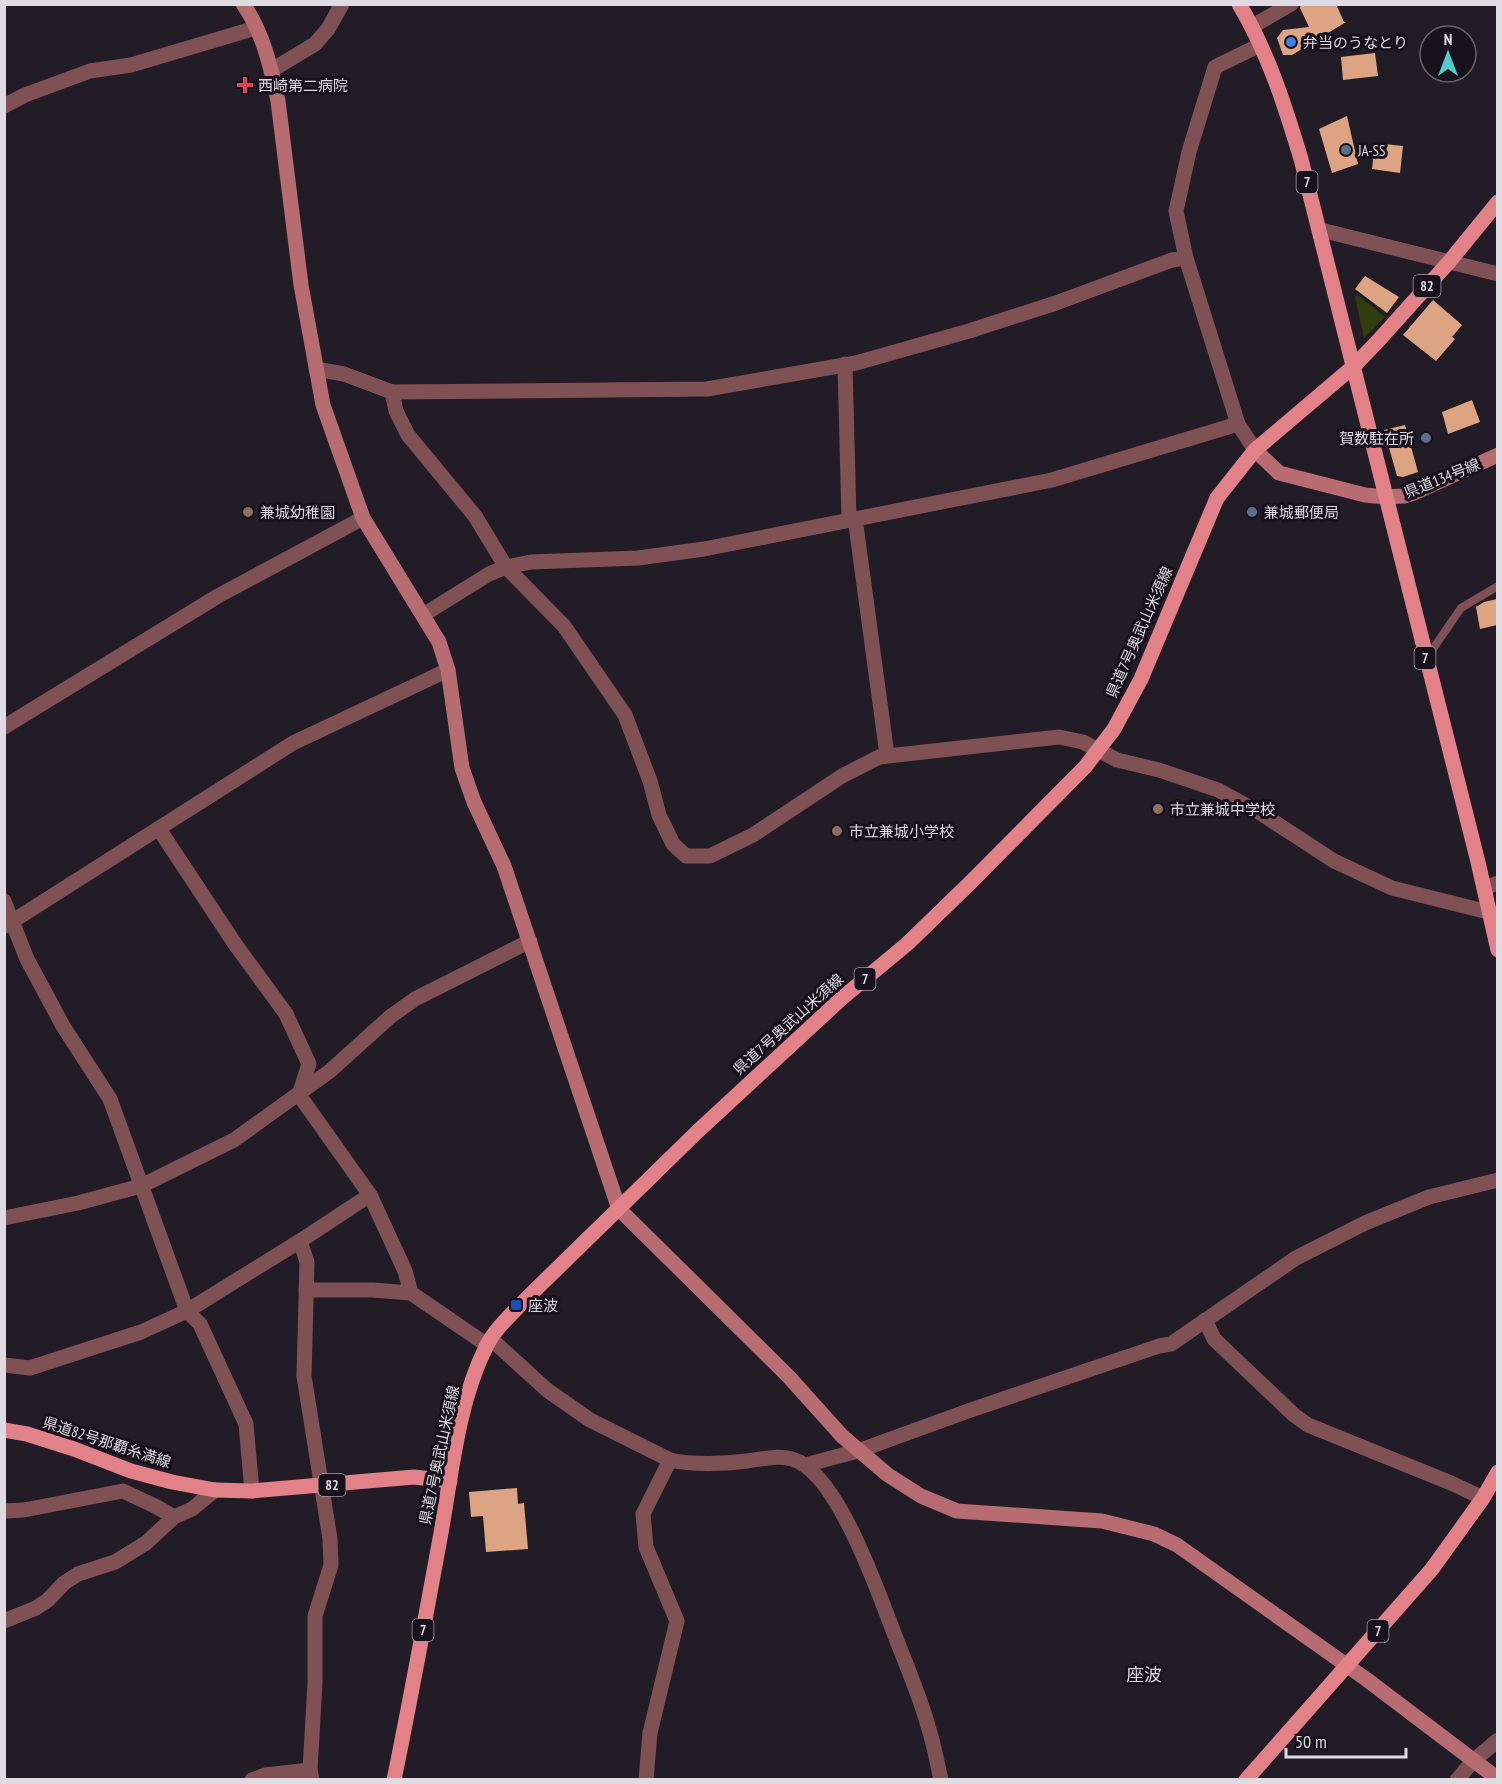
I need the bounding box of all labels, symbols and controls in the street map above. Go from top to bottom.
north arrow [1418,24,1478,84]
text: N [1444,29,1452,49]
place label: 弁当のうなとり [1303,33,1408,52]
marker: 弁当のうなとり [1284,35,1298,49]
marker: 西崎第二病院 [236,76,254,94]
place label: 西崎第二病院 [258,76,348,95]
place label: JA-SS [1357,141,1385,160]
marker: JA-SS [1339,143,1353,157]
road number: 7 [1296,171,1318,193]
road number: 82 [1414,275,1440,297]
place label: 賀数駐在所 [1339,429,1414,448]
marker: 賀数駐在所 [1419,431,1433,445]
street label: 県道134号線 [1401,454,1483,502]
place label: 兼城幼稚園 [260,503,335,522]
place label: 兼城郵便局 [1264,503,1339,522]
marker: 兼城幼稚園 [241,505,255,519]
marker: 兼城郵便局 [1245,505,1259,519]
street label: 県道7号奥武山米須線 [1101,563,1177,701]
road number: 7 [1414,647,1436,669]
place label: 市立兼城中学校 [1170,800,1275,819]
marker: 市立兼城中学校 [1151,802,1165,816]
place label: 市立兼城小学校 [849,822,954,841]
marker: 市立兼城小学校 [830,824,844,838]
road number: 7 [854,968,876,990]
street label: 県道7号奥武山米須線 [729,970,847,1078]
place label: 座波 [528,1296,558,1315]
marker: 座波 [509,1298,523,1312]
street label: 県道7号奥武山米須線 [415,1384,463,1526]
street label: 県道82号那覇糸満線 [41,1412,173,1472]
road number: 82 [318,1474,346,1496]
road number: 7 [412,1619,434,1641]
road number: 7 [1368,1620,1388,1642]
district label: 座波 [1126,1663,1162,1686]
scale bar [1286,1721,1406,1759]
text: 50 m [1295,1730,1327,1753]

